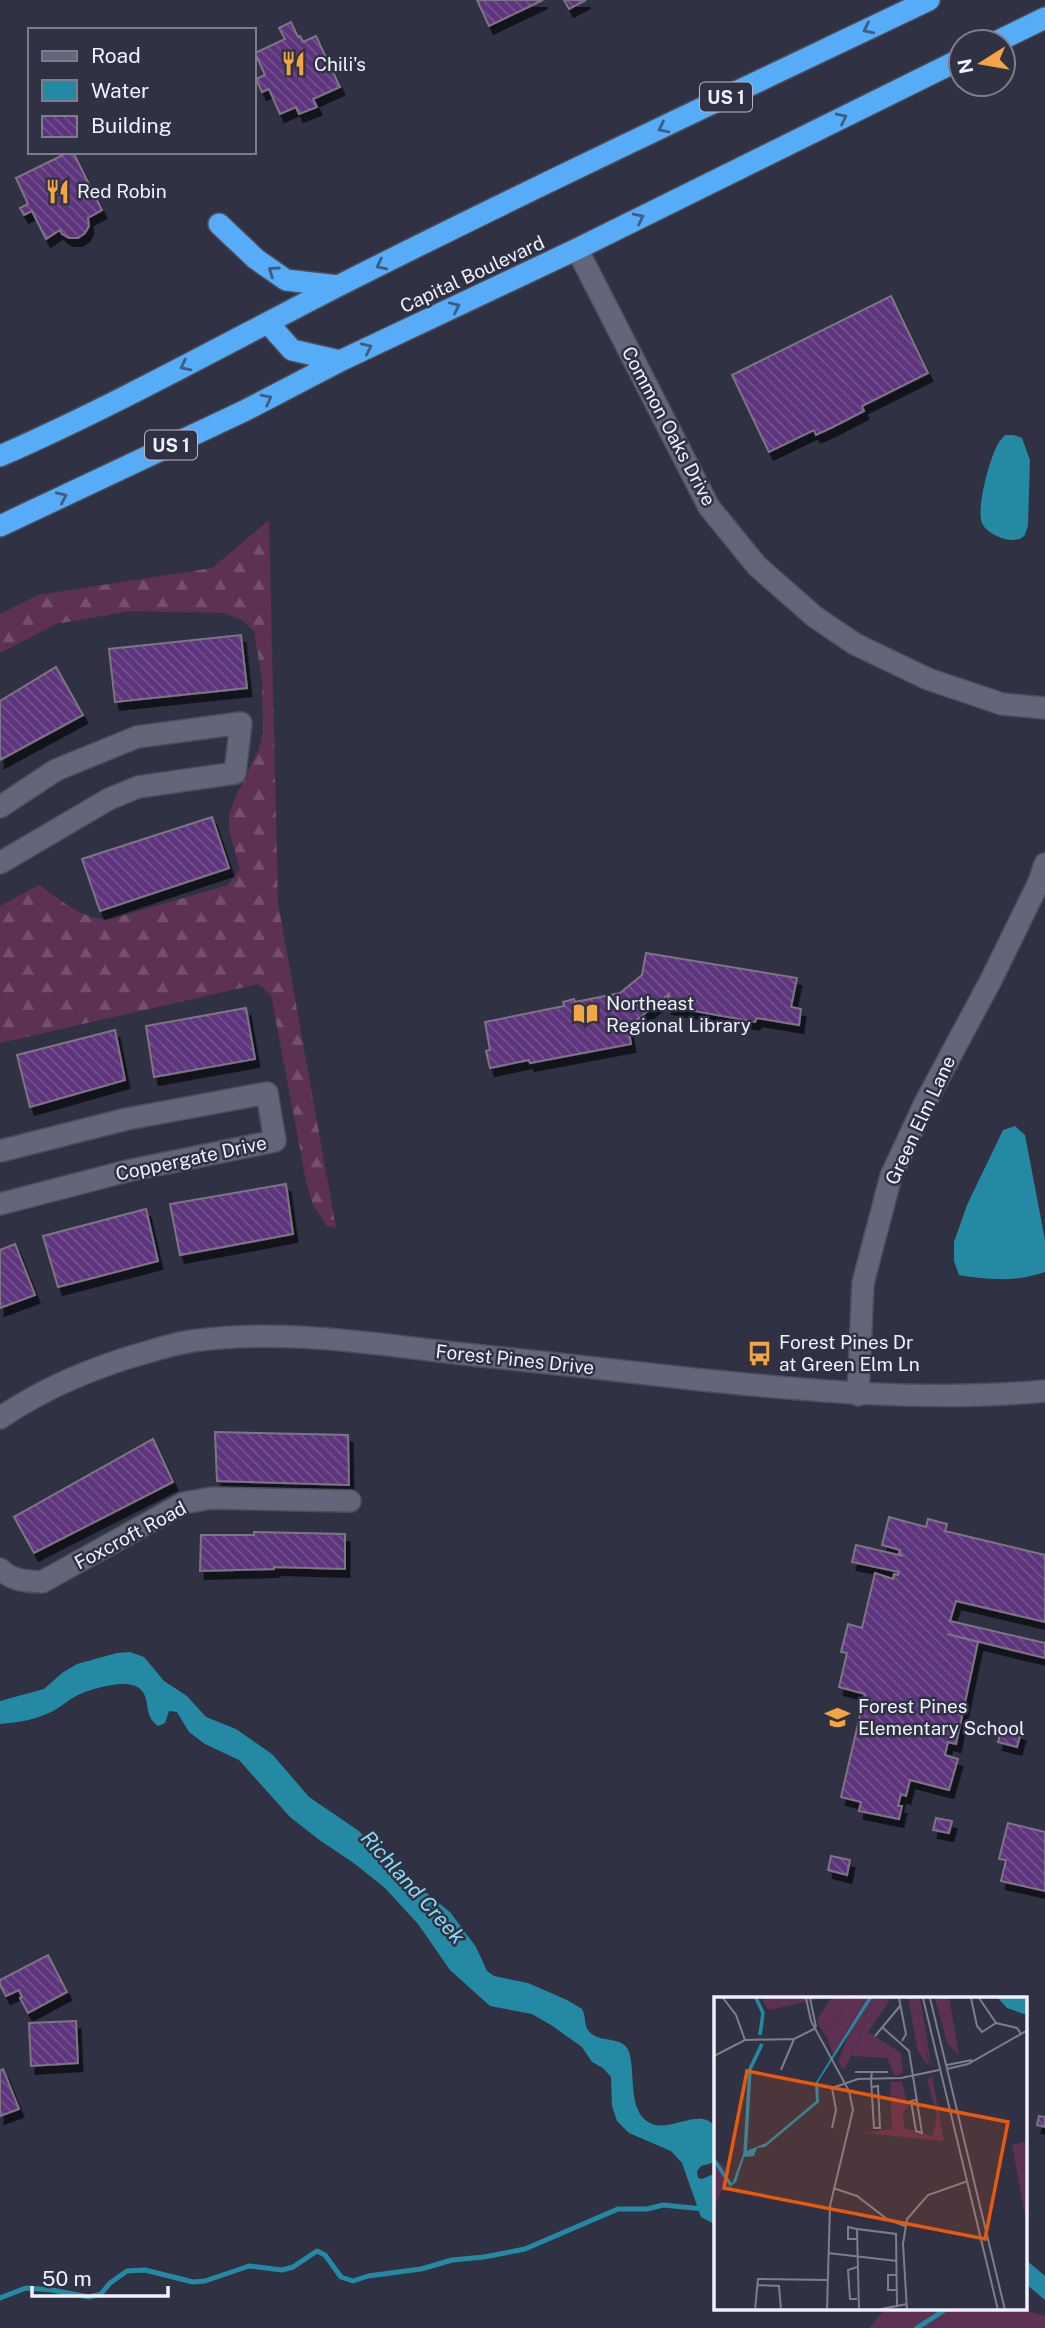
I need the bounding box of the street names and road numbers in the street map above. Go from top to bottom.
road number: US 1 [700,82,752,112]
street label: Capital Boulevard [396,231,548,317]
street label: Common Oaks Drive [618,343,720,509]
road number: US 1 [145,430,197,460]
street label: Green Elm Lane [881,1052,959,1188]
street label: Coppergate Drive [113,1131,269,1185]
street label: Forest Pines Drive [435,1340,595,1378]
street label: Foxcroft Road [70,1496,190,1574]

